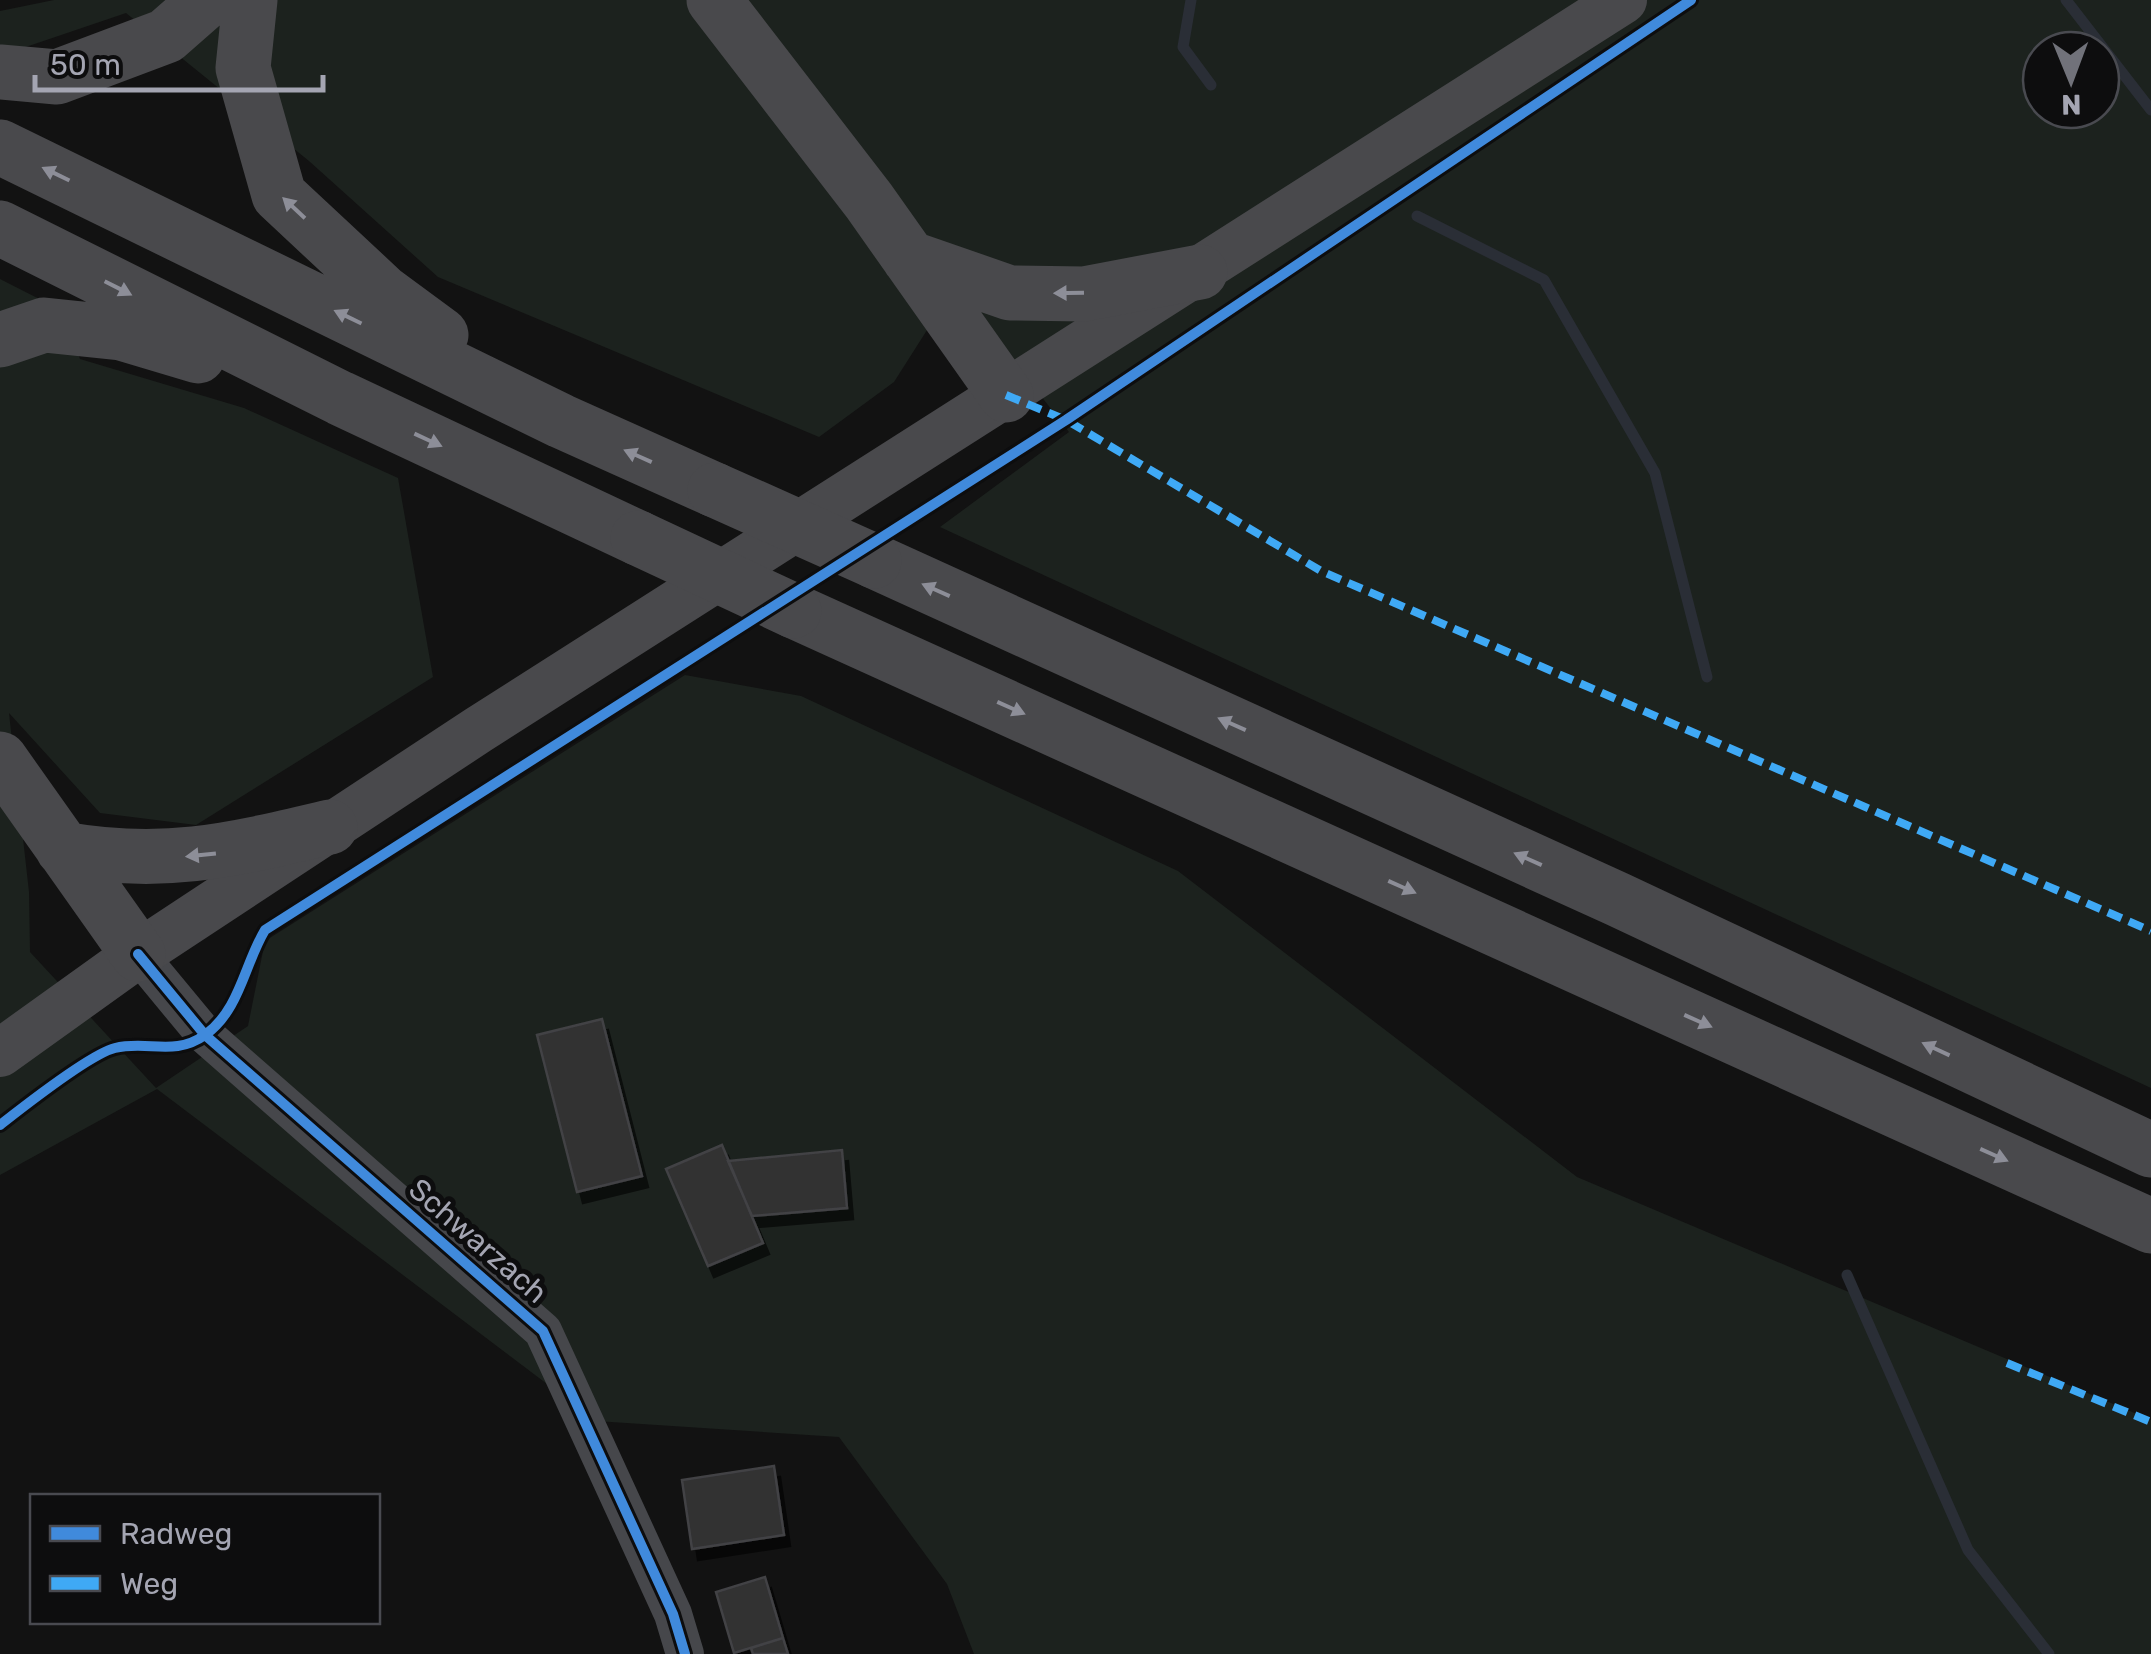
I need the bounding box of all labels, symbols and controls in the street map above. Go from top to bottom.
scale bar [35,30,322,92]
north arrow [2021,30,2121,130]
text: 50 m [50,47,121,83]
text: N [2061,88,2082,121]
one-way arrow [41,166,70,183]
one-way arrow [282,197,306,220]
one-way arrow [104,279,133,296]
one-way arrow [1053,286,1085,302]
one-way arrow [333,309,362,326]
one-way arrow [414,431,443,448]
one-way arrow [623,447,652,464]
one-way arrow [921,581,950,598]
one-way arrow [997,700,1026,717]
one-way arrow [1217,716,1247,732]
one-way arrow [185,847,217,863]
one-way arrow [1513,850,1542,867]
one-way arrow [1387,879,1417,895]
one-way arrow [1683,1013,1713,1029]
one-way arrow [1921,1040,1950,1057]
one-way arrow [1979,1147,2009,1163]
street label: Schwarzach [401,1171,555,1311]
legend [30,1494,380,1624]
text: Radweg [120,1516,232,1552]
text: Weg [120,1566,178,1602]

